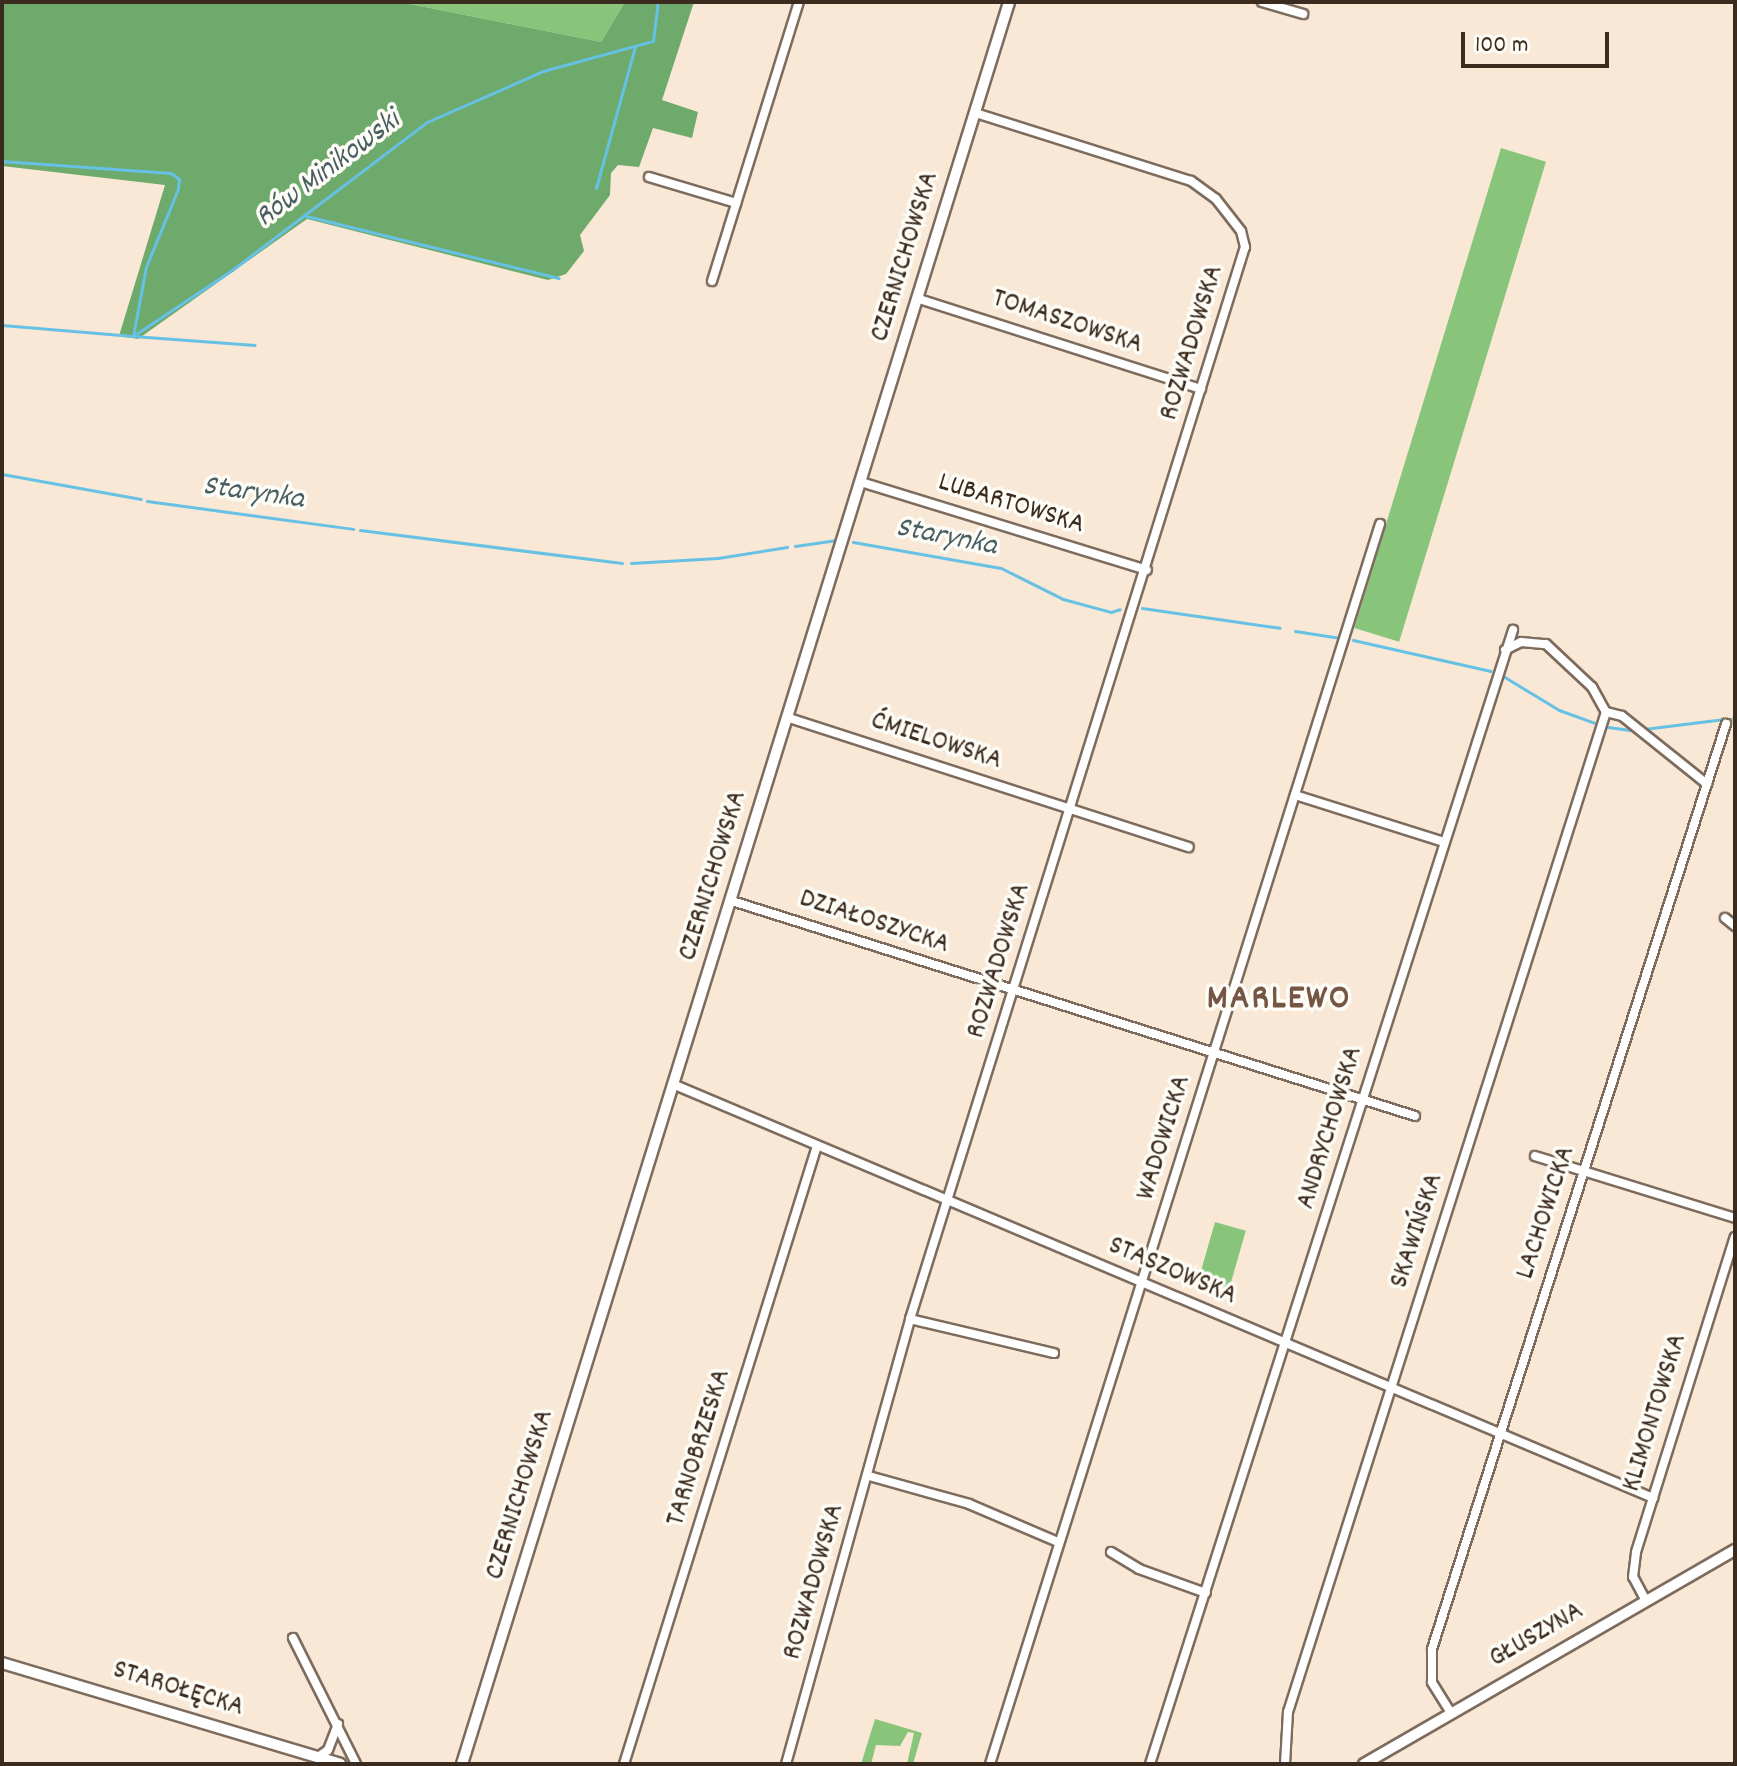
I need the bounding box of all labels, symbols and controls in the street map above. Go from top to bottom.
scale bar [1465,16,1613,66]
text: 100 m [1475,29,1528,63]
water label: Rów Minikowski [250,105,408,237]
street label: CZERNICHOWSKA [864,168,948,346]
street label: ROZWADOWSKA [1153,261,1233,425]
street label: TOMASZOWSKA [987,283,1147,363]
street label: LUBARTOWSKA [934,467,1088,543]
water label: Starynka [200,470,306,520]
water label: Starynka [893,512,999,566]
street label: ĆMIELOWSKA [866,705,1006,779]
street label: CZERNICHOWSKA [672,787,756,965]
street label: ROZWADOWSKA [960,879,1040,1043]
street label: DZIAŁOSZYCKA [795,883,953,963]
district label: MARLEWO [1207,979,1351,1023]
street label: ANDRYCHOWSKA [1290,1043,1372,1213]
street label: WADOWICKA [1130,1072,1200,1204]
street label: LACHOWICKA [1510,1142,1584,1284]
street label: SKAWIŃSKA [1384,1169,1452,1293]
street label: STASZOWSKA [1103,1230,1241,1314]
street label: KLIMONTOWSKA [1616,1330,1696,1496]
street label: TARNOBRZESKA [660,1365,740,1531]
street label: CZERNICHOWSKA [479,1406,563,1584]
street label: ROZWADOWSKA [777,1500,853,1664]
street label: GŁUSZYNA [1484,1596,1590,1676]
street label: STAROŁĘCKA [108,1654,248,1726]

